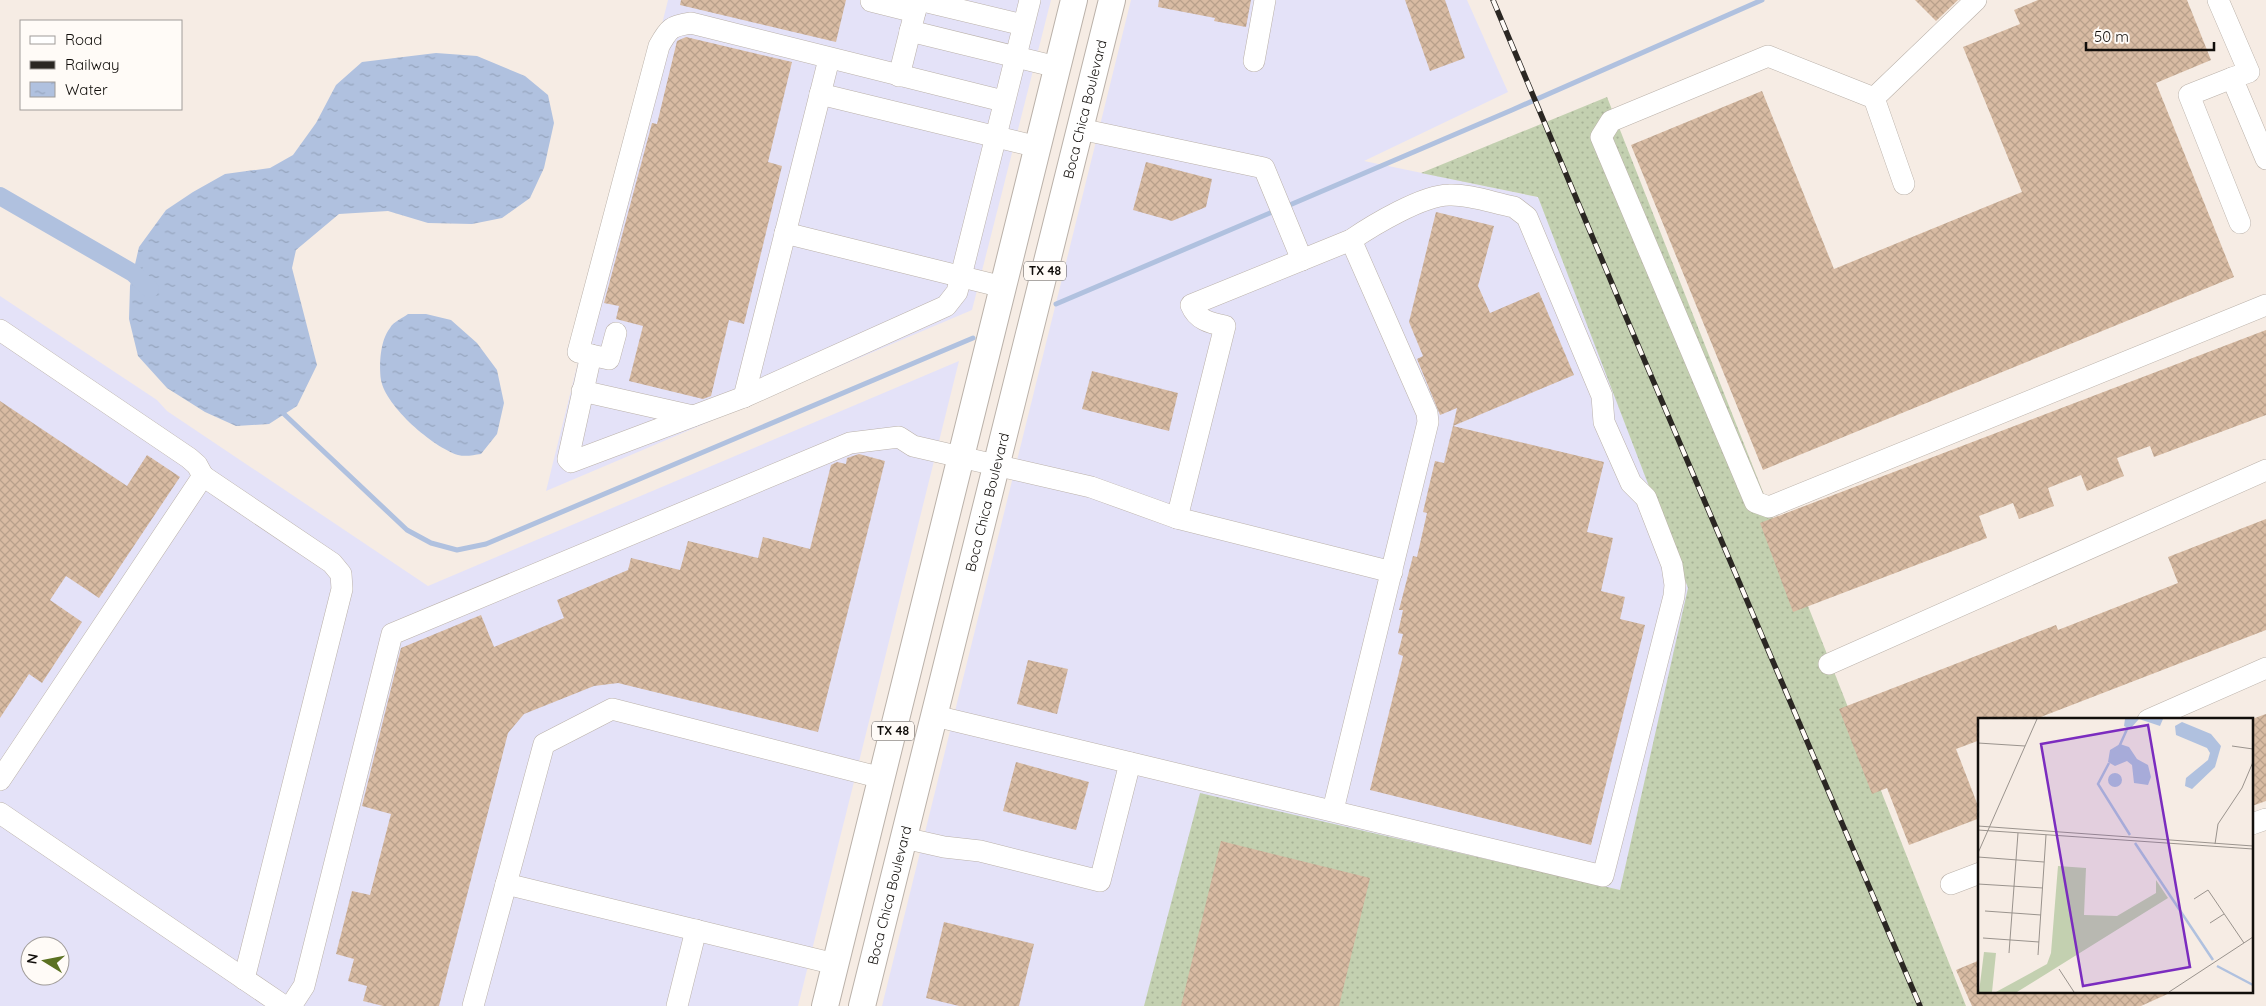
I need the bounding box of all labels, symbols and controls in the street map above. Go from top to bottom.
legend [20,20,182,110]
scale bar [2086,20,2214,52]
text: 50 m [2094,27,2129,46]
text: Road [65,30,102,49]
street label: Boca Chica Boulevard [1059,38,1111,181]
text: Railway [65,55,120,74]
text: Water [65,80,108,99]
road number: TX 48 [1024,262,1066,280]
street label: Boca Chica Boulevard [961,431,1013,574]
inset map [1978,718,2254,994]
road number: TX 48 [872,721,914,740]
street label: Boca Chica Boulevard [864,824,915,967]
north arrow [20,936,70,986]
text: N [22,952,42,965]

